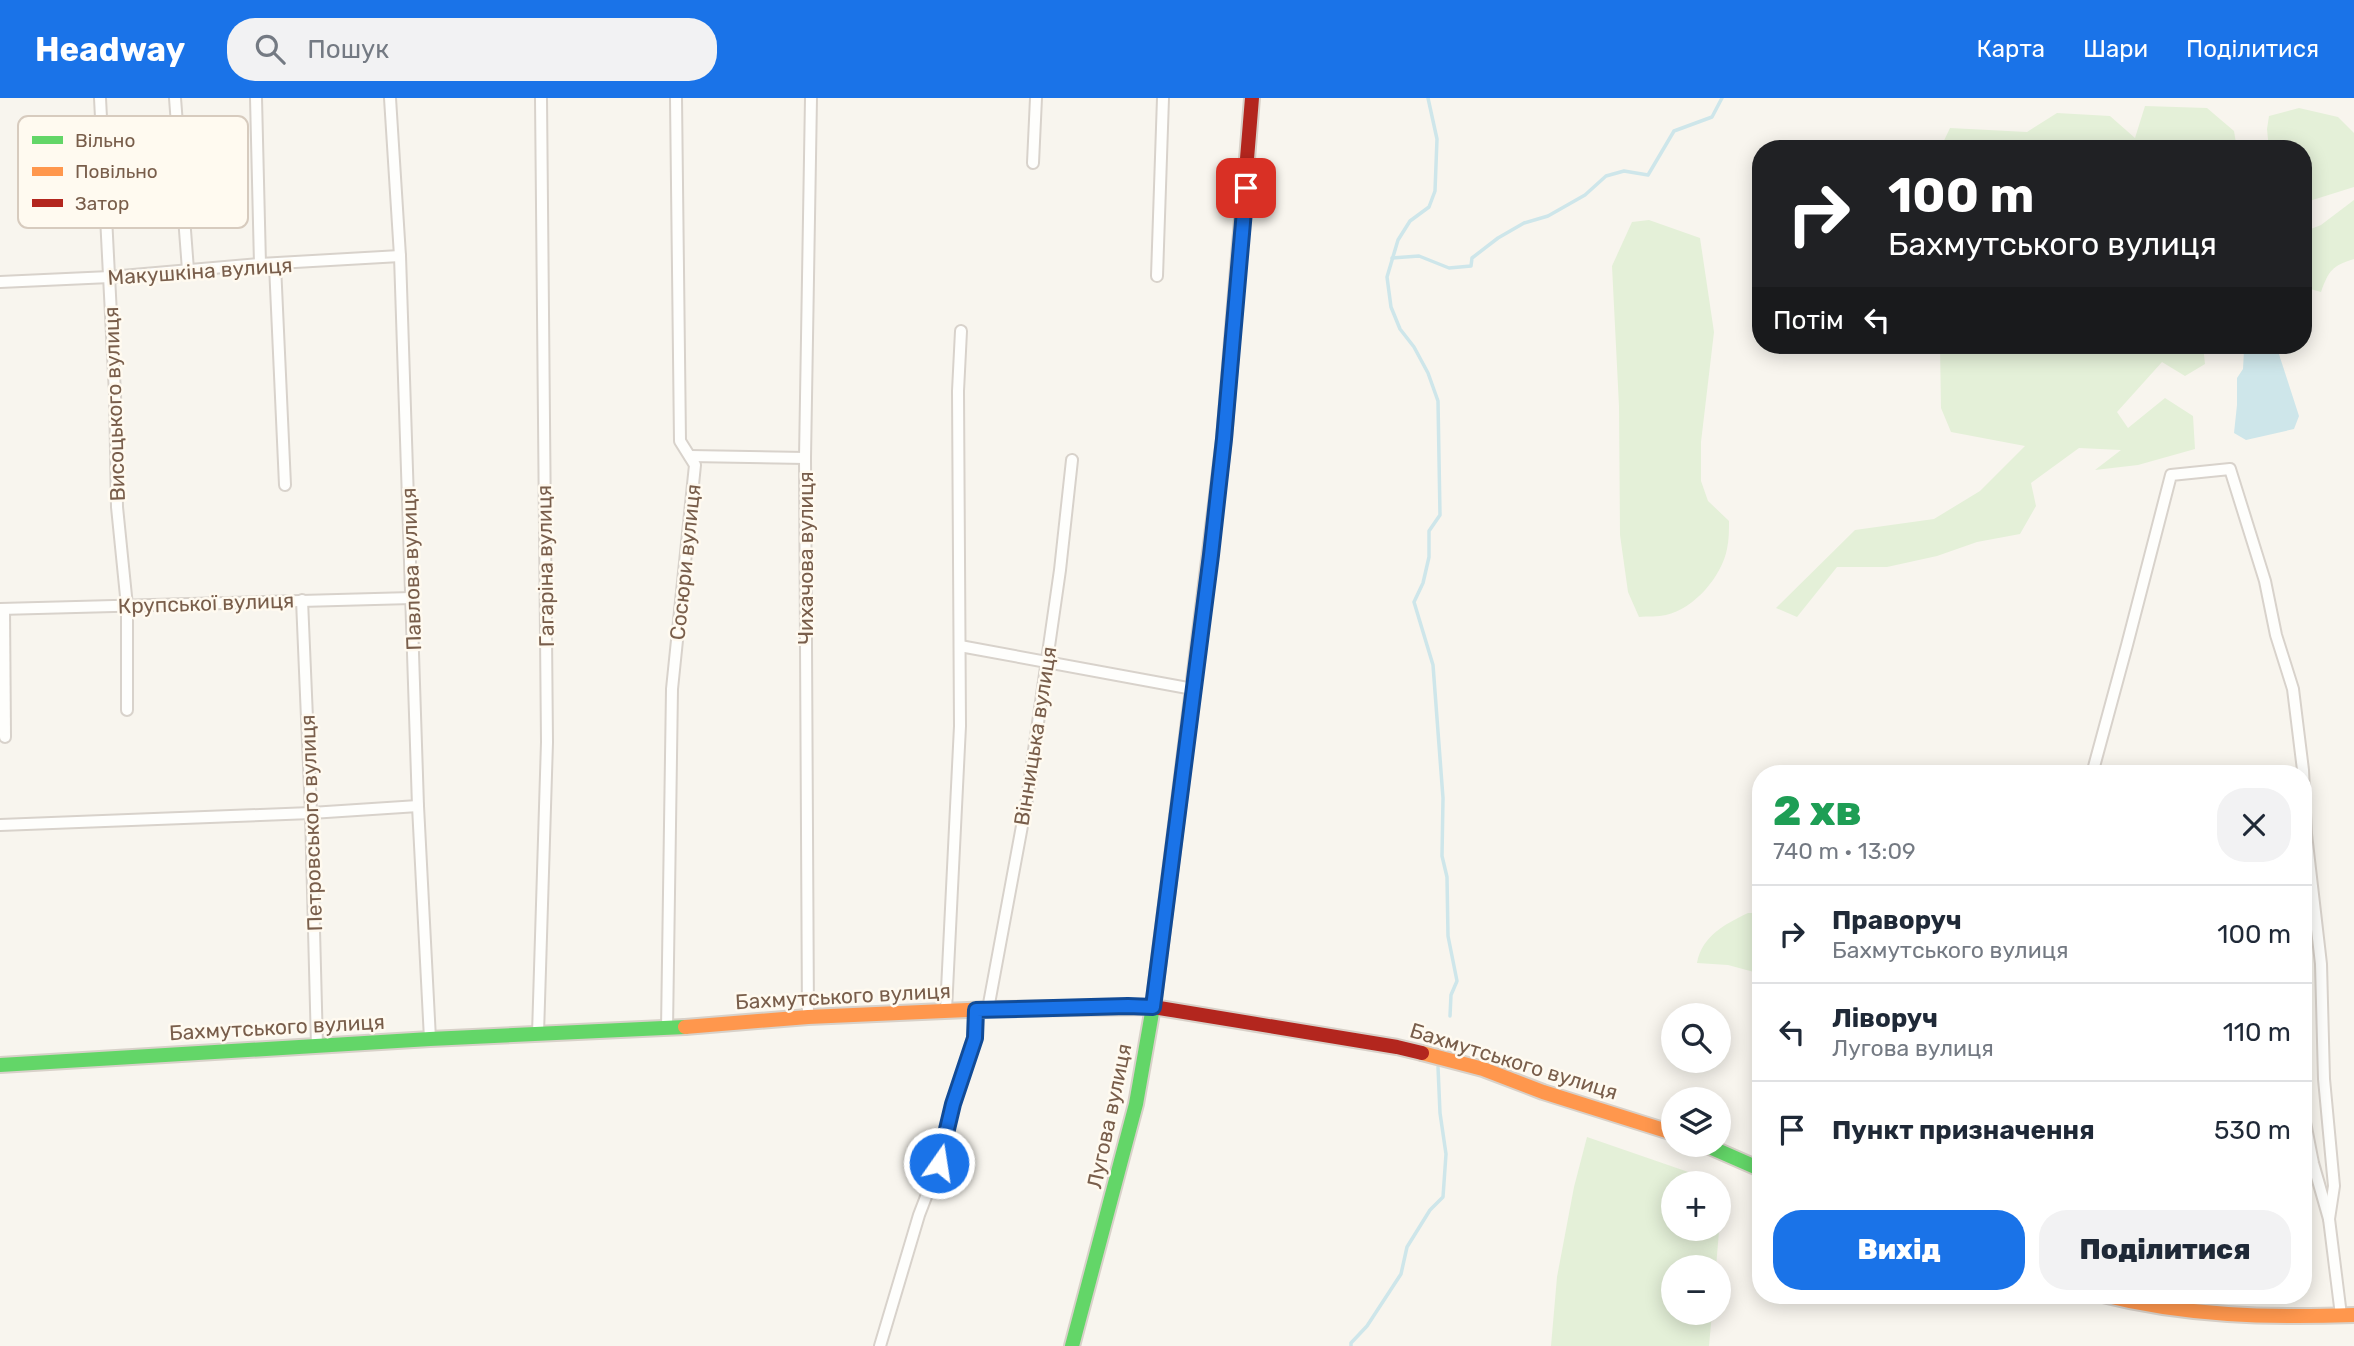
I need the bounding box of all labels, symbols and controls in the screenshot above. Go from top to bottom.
search box [227,18,717,81]
text: Headway [35,30,185,69]
icon: search [251,30,289,68]
text: Пошук [307,34,389,65]
text: Карта [1976,35,2045,63]
text: Шари [2083,35,2148,63]
text: Поділитися [2186,35,2319,63]
legend [18,116,248,228]
text: Вільно [75,129,135,152]
pin [1216,158,1276,218]
text: Повільно [75,160,158,183]
text: 100 m [1888,166,2034,224]
icon: right [1773,168,1864,259]
icon: arrive [1227,169,1265,207]
text: Затор [75,192,129,215]
text: Бахмутського вулиця [1888,225,2217,263]
street label: Макушкіна вулиця [107,252,293,290]
icon: left [1858,301,1896,339]
text: Потім [1773,305,1844,336]
street label: Висоцького вулиця [98,306,130,502]
street label: Чихачова вулиця [793,471,818,645]
street label: Сосюри вулиця [664,483,706,641]
street label: Гагаріна вулиця [531,485,559,647]
street label: Павлова вулиця [396,487,426,651]
street label: Крупської вулиця [117,587,295,619]
street label: Вінницька вулиця [1008,645,1062,827]
street label: Петровського вулиця [295,714,327,932]
text: 2 хв [1773,786,1862,836]
button: close [2217,788,2291,862]
text: 740 m · 13:09 [1773,837,1916,865]
text: Праворуч [1832,905,1962,936]
icon: right [1773,915,1811,953]
text: 100 m [2217,919,2291,950]
text: Бахмутського вулиця [1832,936,2068,964]
street label: Бахмутського вулиця [735,978,951,1014]
map controls [1661,1003,1731,1325]
button: search [1661,1003,1731,1073]
text: Ліворуч [1832,1003,1938,1034]
street label: Бахмутського вулиця [169,1009,385,1045]
icon: left [1773,1013,1811,1051]
street label: Бахмутського вулиця [1407,1017,1621,1105]
text: 110 m [2223,1017,2291,1048]
text: Лугова вулиця [1832,1034,1994,1062]
street label: Лугова вулиця [1081,1041,1137,1191]
button: layers [1661,1087,1731,1157]
icon: arrive [1773,1111,1811,1149]
text: Пункт призначення [1832,1115,2095,1146]
text: 530 m [2214,1115,2291,1146]
position arrow [902,1126,976,1200]
button: + [1661,1171,1731,1241]
button: Вихід [1773,1210,2025,1290]
button: Поділитися [2039,1210,2291,1290]
button: − [1661,1255,1731,1325]

